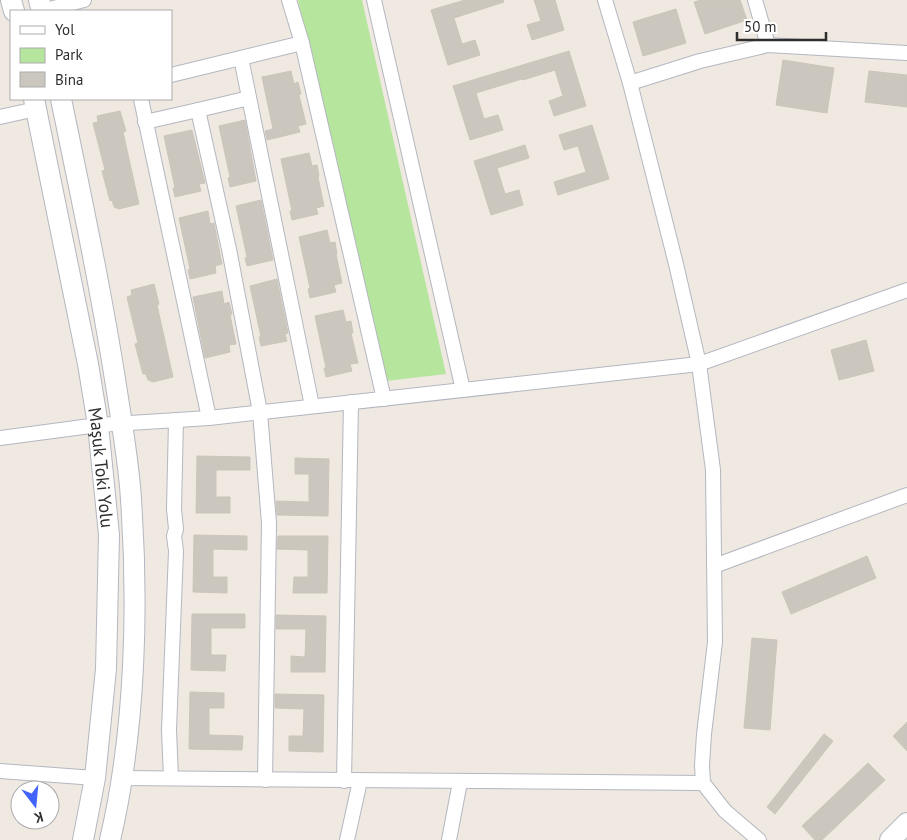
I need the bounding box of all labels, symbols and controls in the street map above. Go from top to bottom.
legend [10,10,172,100]
scale bar [737,10,826,42]
text: 50 m [744,17,777,36]
text: Yol [55,20,75,39]
text: Park [55,45,83,64]
text: Bina [55,70,83,89]
street label: Maşuk Toki Yolu [84,406,120,529]
north arrow [10,780,60,830]
text: K [32,808,45,827]

